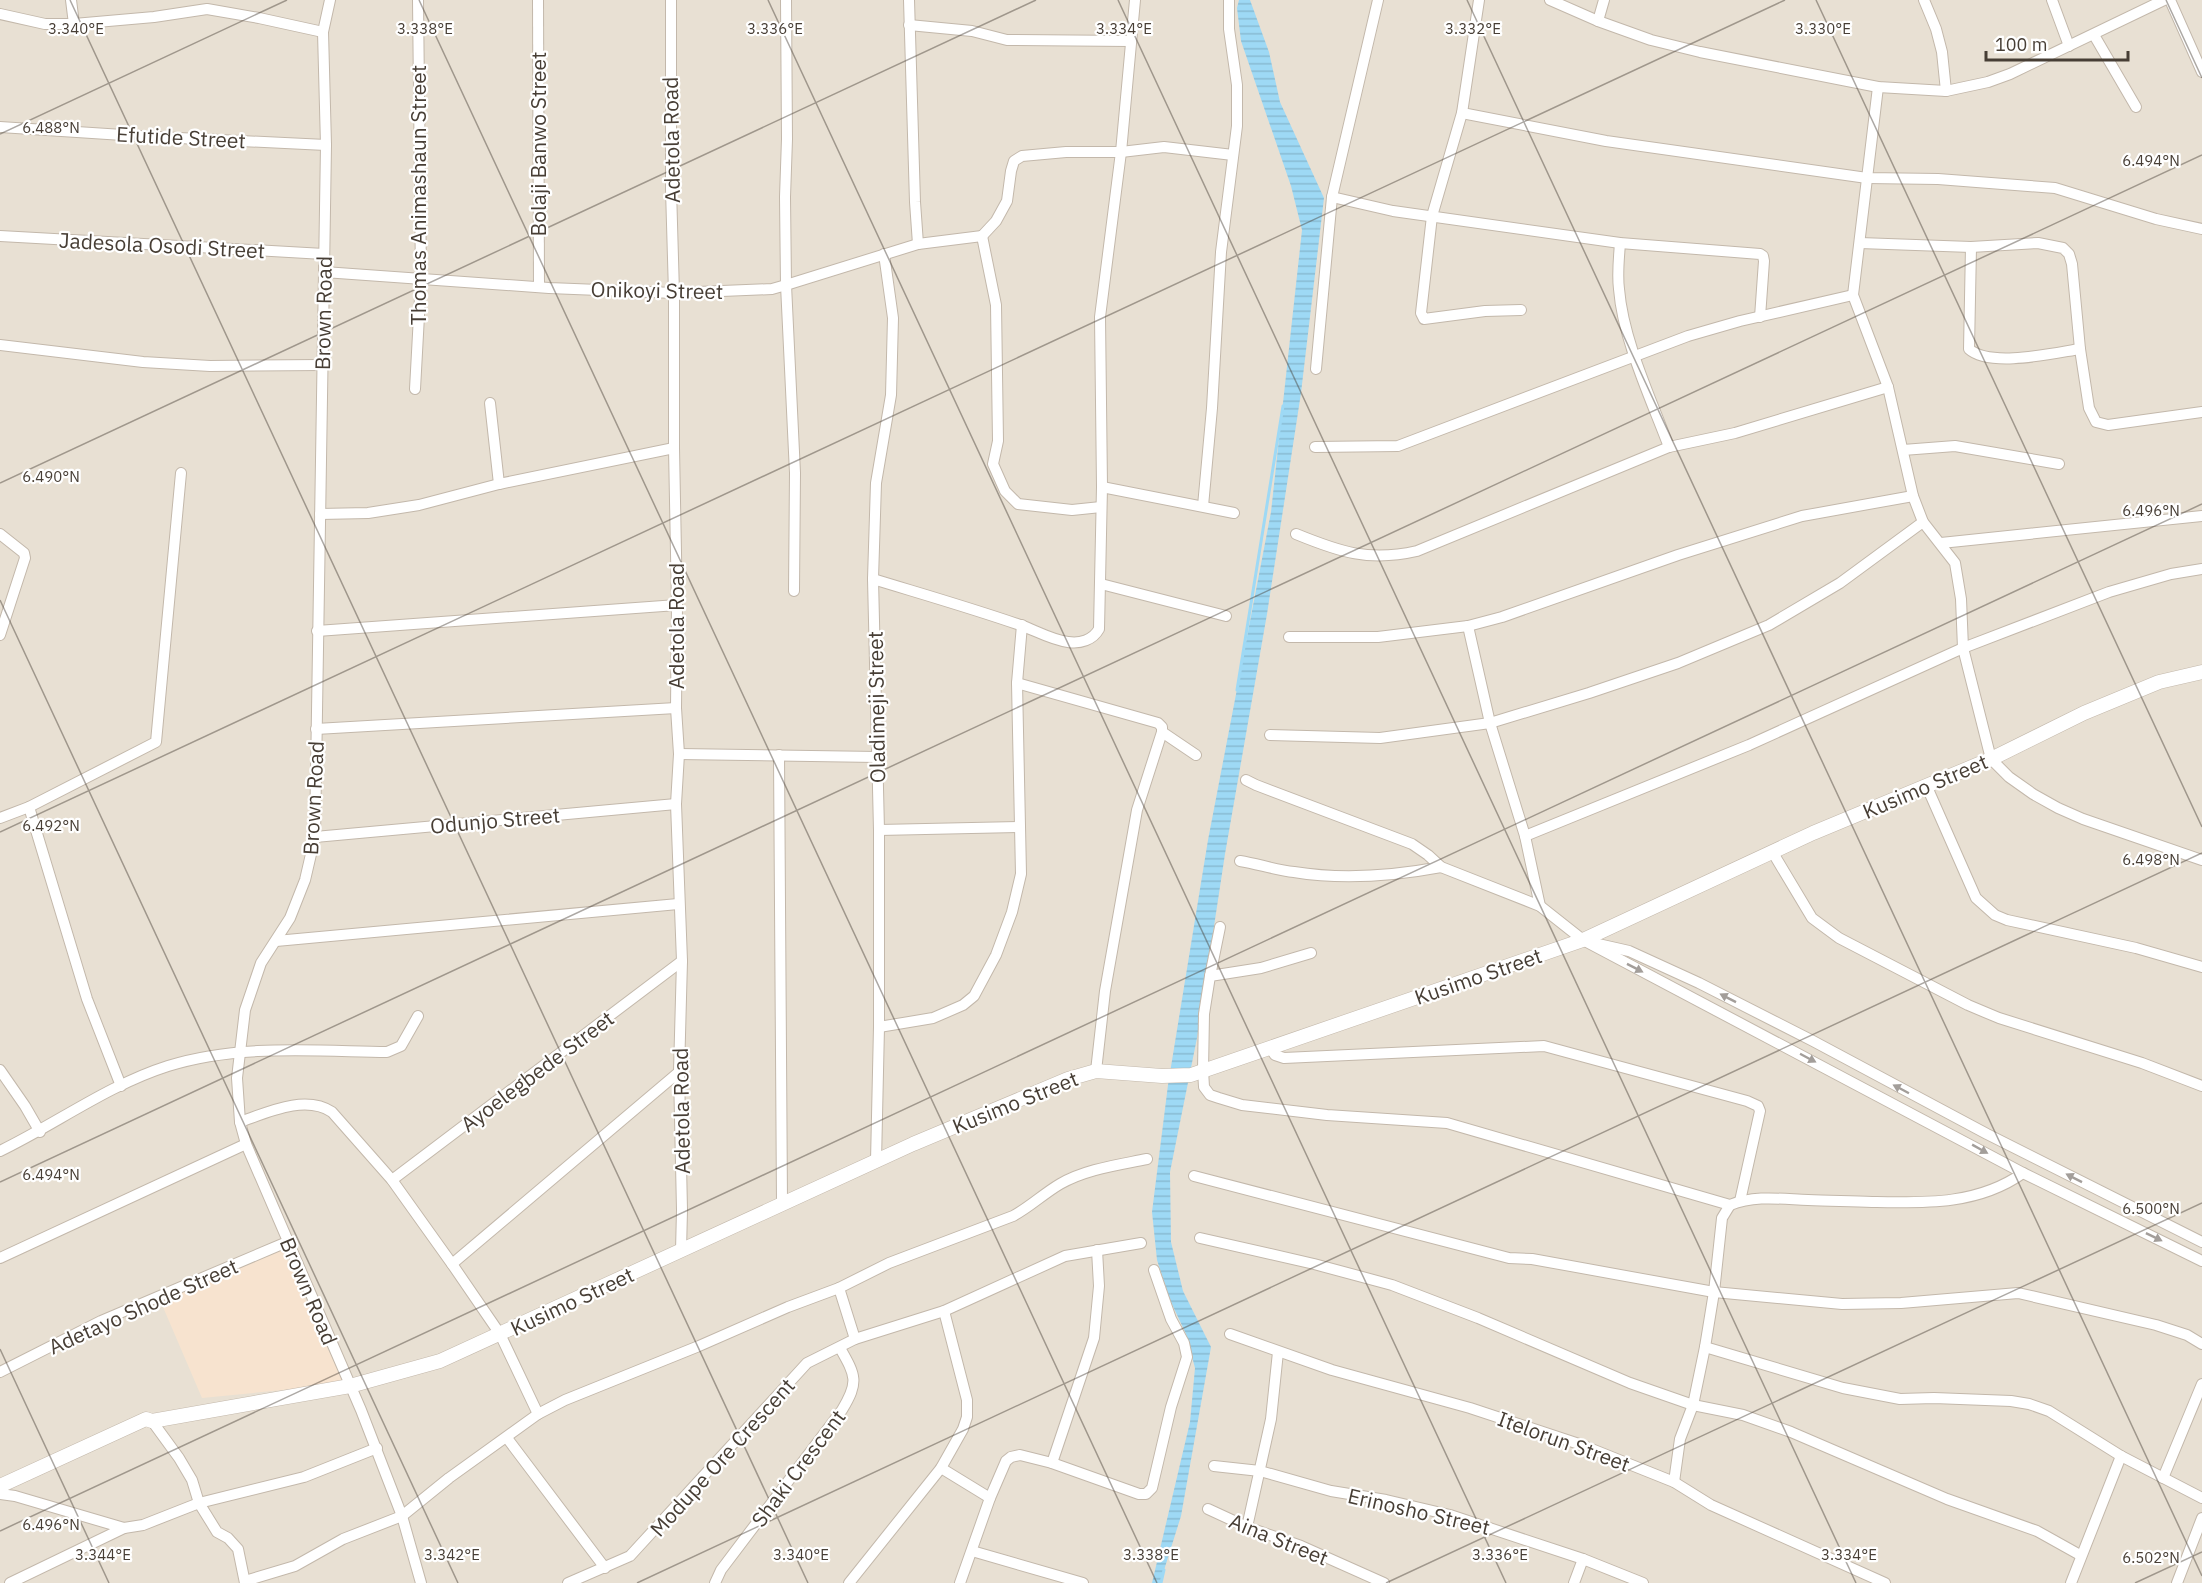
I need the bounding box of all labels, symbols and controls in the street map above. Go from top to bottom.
text: 3.340°E [48,19,104,38]
text: 3.338°E [397,19,453,38]
text: 3.336°E [747,19,803,38]
text: 3.334°E [1096,19,1152,38]
text: 3.332°E [1445,19,1501,38]
text: 3.330°E [1795,19,1851,38]
scale bar [1986,24,2128,62]
text: 100 m [1995,33,2047,56]
street label: Bolaji Banwo Street [524,52,552,236]
street label: Thomas Animashaun Street [404,65,432,325]
street label: Adetola Road [656,77,686,203]
text: 6.488°N [22,118,80,137]
street label: Efutide Street [115,120,247,154]
text: 6.494°N [2122,151,2180,170]
street label: Jadesola Osodi Street [58,226,266,264]
street label: Brown Road [308,256,338,370]
street label: Onikoyi Street [590,275,724,305]
text: 6.490°N [22,467,80,486]
text: 6.496°N [2122,501,2180,520]
street label: Adetola Road [662,563,690,689]
street label: Oladimeji Street [861,631,891,783]
street label: Brown Road [296,740,330,856]
street label: Kusimo Street [1858,747,1992,825]
street label: Odunjo Street [429,800,561,840]
text: 6.492°N [22,816,80,835]
text: 6.498°N [2122,850,2180,869]
street label: Kusimo Street [1410,941,1546,1011]
one-way arrow [1626,962,1644,972]
one-way arrow [1720,994,1737,1003]
street label: Ayoelegbede Street [455,1004,619,1138]
street label: Adetola Road [666,1048,696,1174]
one-way arrow [1799,1053,1816,1063]
street label: Kusimo Street [948,1064,1082,1140]
one-way arrow [1892,1084,1909,1094]
one-way arrow [1972,1144,1989,1154]
text: 6.494°N [22,1165,80,1184]
one-way arrow [2066,1173,2083,1183]
text: 6.500°N [2122,1199,2180,1218]
one-way arrow [2146,1232,2163,1242]
street label: Brown Road [274,1233,344,1349]
street label: Adetayo Shode Street [44,1252,242,1360]
street label: Kusimo Street [506,1260,638,1342]
street label: Modupe Ore Crescent [643,1372,801,1542]
street label: Shaki Crescent [745,1404,851,1532]
street label: Itelorun Street [1494,1404,1634,1478]
street label: Erinosho Street [1345,1481,1493,1541]
street label: Aina Street [1225,1506,1333,1572]
text: 6.496°N [22,1515,80,1534]
text: 3.344°E [75,1545,131,1564]
text: 3.342°E [424,1545,480,1564]
text: 3.340°E [773,1545,829,1564]
text: 3.338°E [1123,1545,1179,1564]
text: 3.336°E [1472,1545,1528,1564]
text: 3.334°E [1821,1545,1877,1564]
text: 6.502°N [2122,1548,2180,1567]

